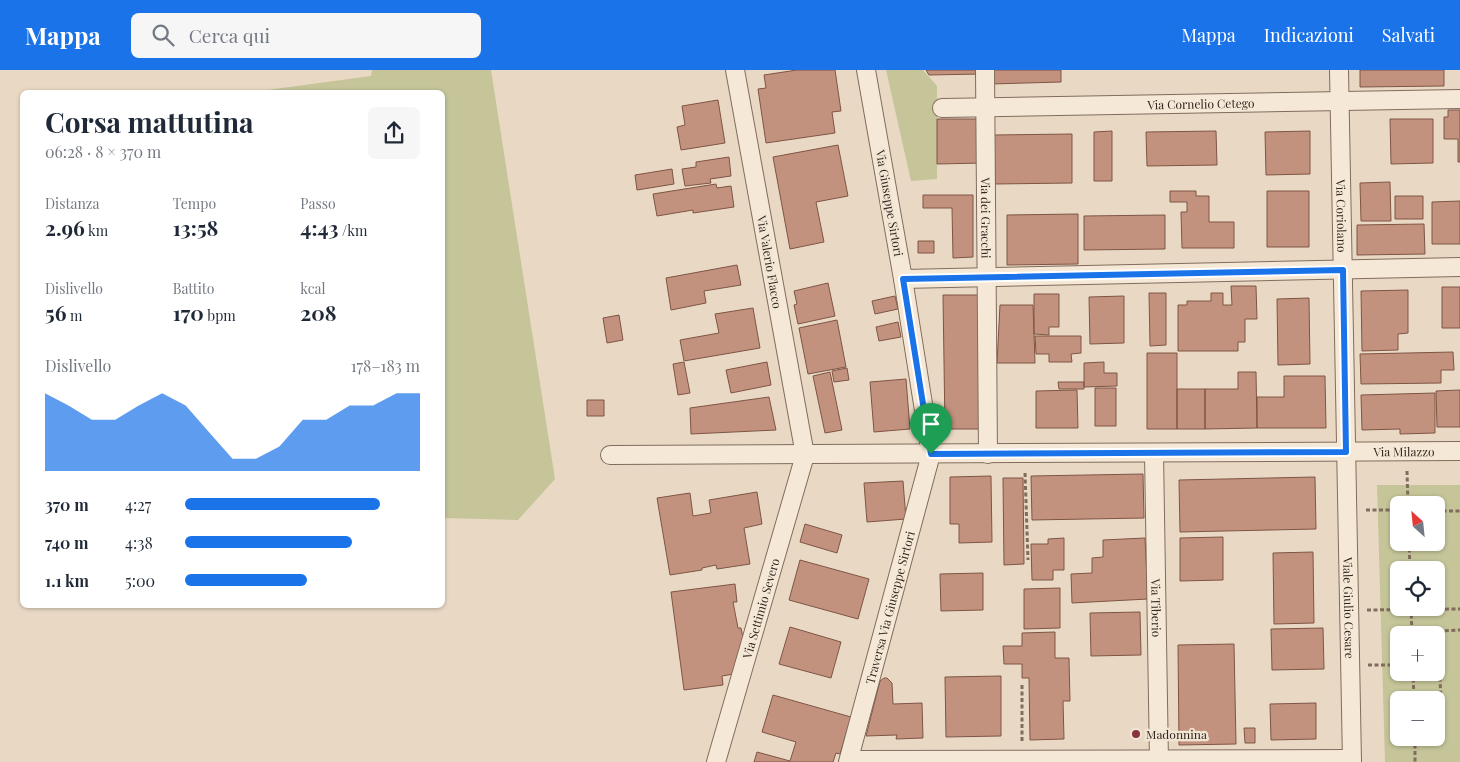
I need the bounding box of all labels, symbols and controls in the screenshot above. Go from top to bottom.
search box [131,13,481,58]
text: Mappa [25,19,101,51]
icon: search [149,21,177,49]
text: Cerca qui [189,22,270,48]
text: Mappa [1181,23,1236,47]
text: Indicazioni [1264,23,1354,47]
text: Salvati [1382,23,1435,47]
street label: Via Cornelio Cetego [1146,95,1255,112]
text: Corsa mattutina [45,103,254,140]
button: share [368,107,420,159]
text: 06:28 · 8 × 370 m [45,141,161,162]
street label: Via Giuseppe Sirtori [873,147,907,258]
street label: Via dei Gracchi [978,176,994,259]
street label: Via Coriolano [1333,178,1350,253]
text: Distanza [45,194,99,213]
text: Tempo [173,194,216,213]
text: Passo [300,194,336,213]
text: 2.96 [45,213,85,241]
text: 13:58 [173,213,218,241]
text: 4:43 [300,213,338,241]
street label: Via Valerio Flacco [754,213,786,310]
text: km [85,221,108,240]
text: /km [338,221,367,240]
text: Dislivello [45,279,103,298]
text: Battito [173,279,214,298]
text: kcal [300,279,325,298]
text: 56 [45,298,66,326]
text: 170 [173,298,204,326]
text: 208 [300,298,337,326]
text: m [66,306,82,325]
text: bpm [204,306,236,325]
text: Dislivello [45,355,111,376]
text: 178–183 m [351,355,420,376]
pin [910,403,952,454]
icon: arrive [917,410,945,438]
street label: Via Milazzo [1372,443,1435,459]
text: 370 m [45,494,89,515]
text: 4:27 [125,494,151,515]
north arrow [1390,496,1445,551]
map controls [1390,496,1445,746]
street label: Traversa Via Giuseppe Sirtori [861,529,918,686]
text: 740 m [45,532,88,553]
text: 4:38 [125,532,153,553]
street label: Via Settimio Severo [738,556,783,661]
street label: Viale Giulio Cesare [1340,556,1358,659]
button: locate [1390,561,1445,616]
text: 1.1 km [45,570,89,591]
text: 5:00 [125,570,155,591]
street label: Via Tiberio [1148,578,1165,638]
button: + [1390,626,1445,681]
button: − [1390,691,1445,746]
place label: Madonnina [1146,726,1207,742]
marker: Madonnina [1130,728,1142,740]

